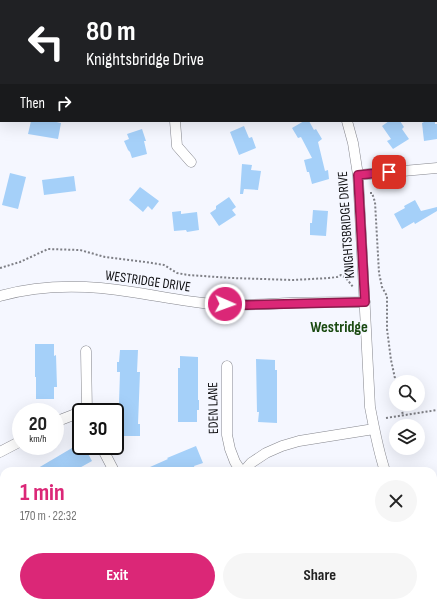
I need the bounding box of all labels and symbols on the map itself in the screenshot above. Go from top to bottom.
pin [372,155,406,189]
street label: KNIGHTSBRIDGE DRIVE [334,171,358,279]
street label: WESTRIDGE DRIVE [104,267,192,295]
position arrow [204,283,246,325]
district label: Westridge [310,318,368,337]
street label: EDEN LANE [204,382,222,434]
speed limit sign: 30 [72,403,124,455]

